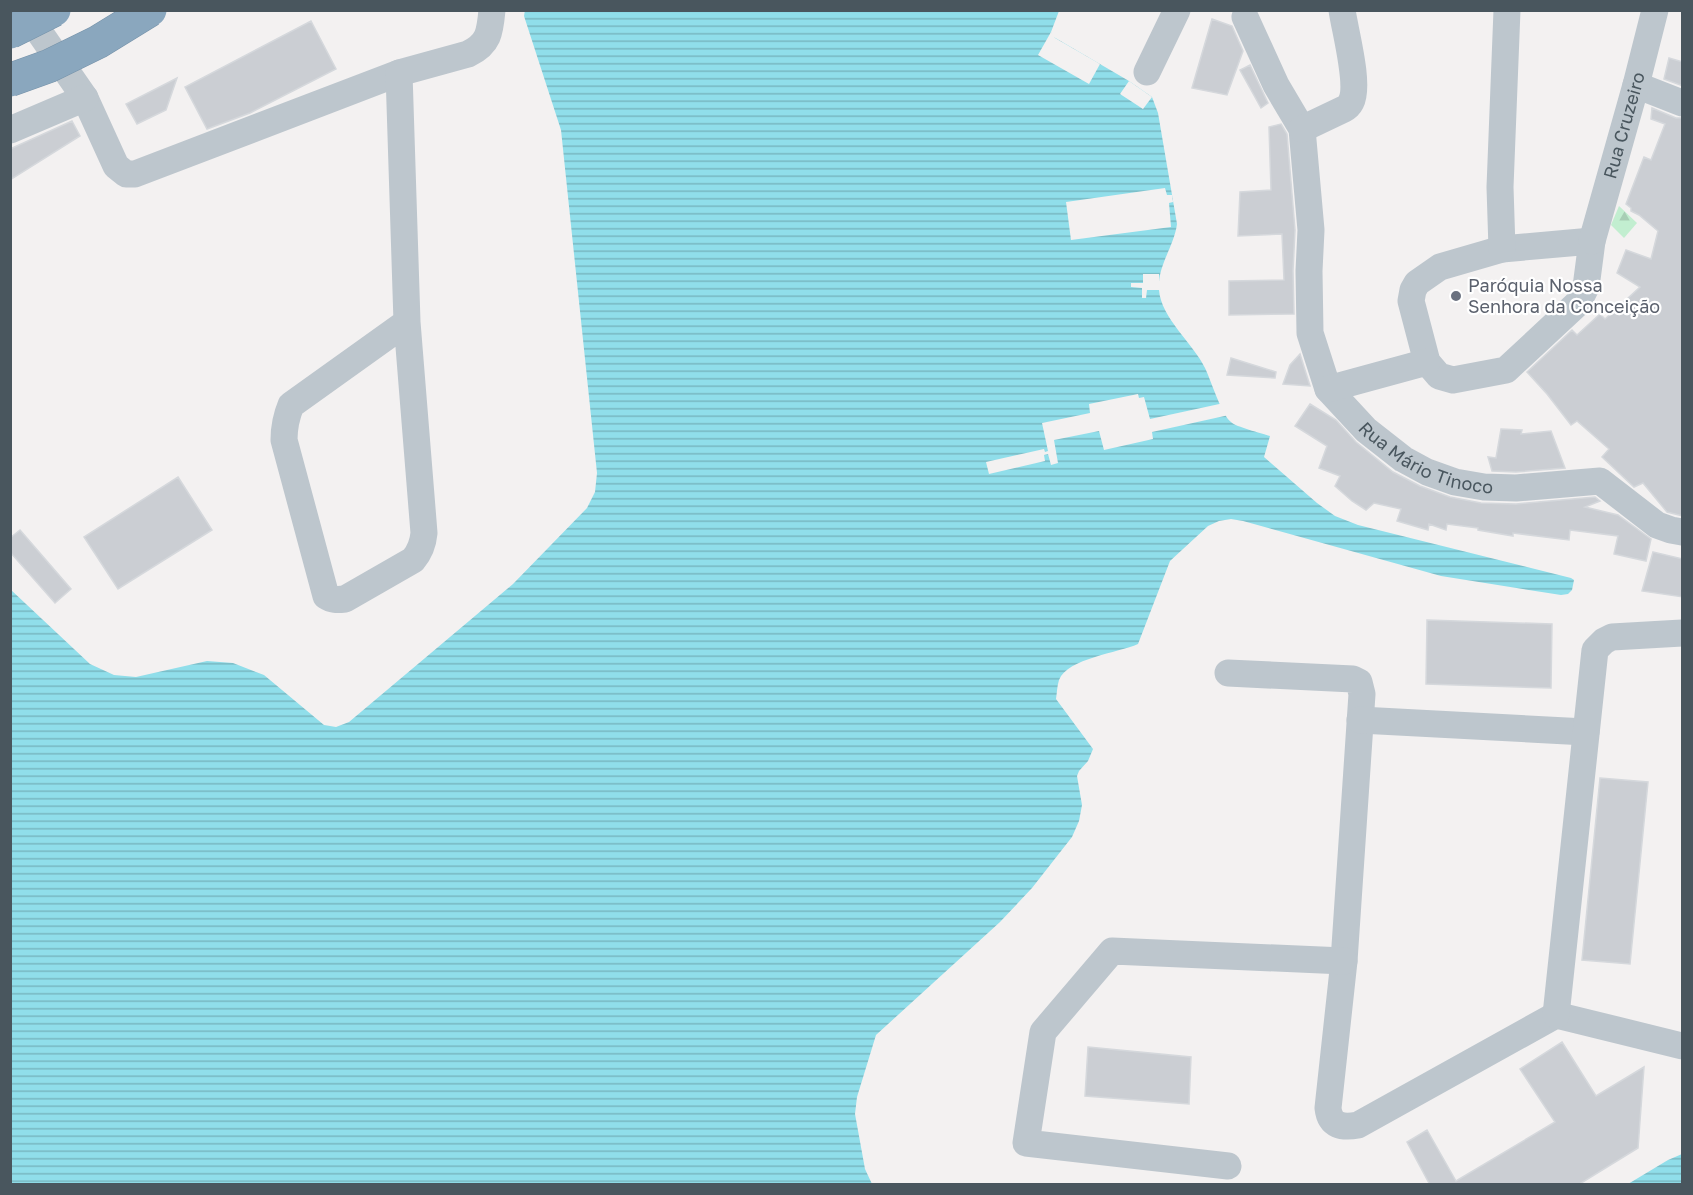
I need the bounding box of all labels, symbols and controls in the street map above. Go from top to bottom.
street label: Rua Cruzeiro [1598,70,1649,181]
place label: Paróquia Nossa Senhora da Conceição [1468,274,1660,317]
marker: Paróquia Nossa Senhora da Conceição [1449,289,1463,303]
street label: Rua Mário Tinoco [1354,417,1493,497]

